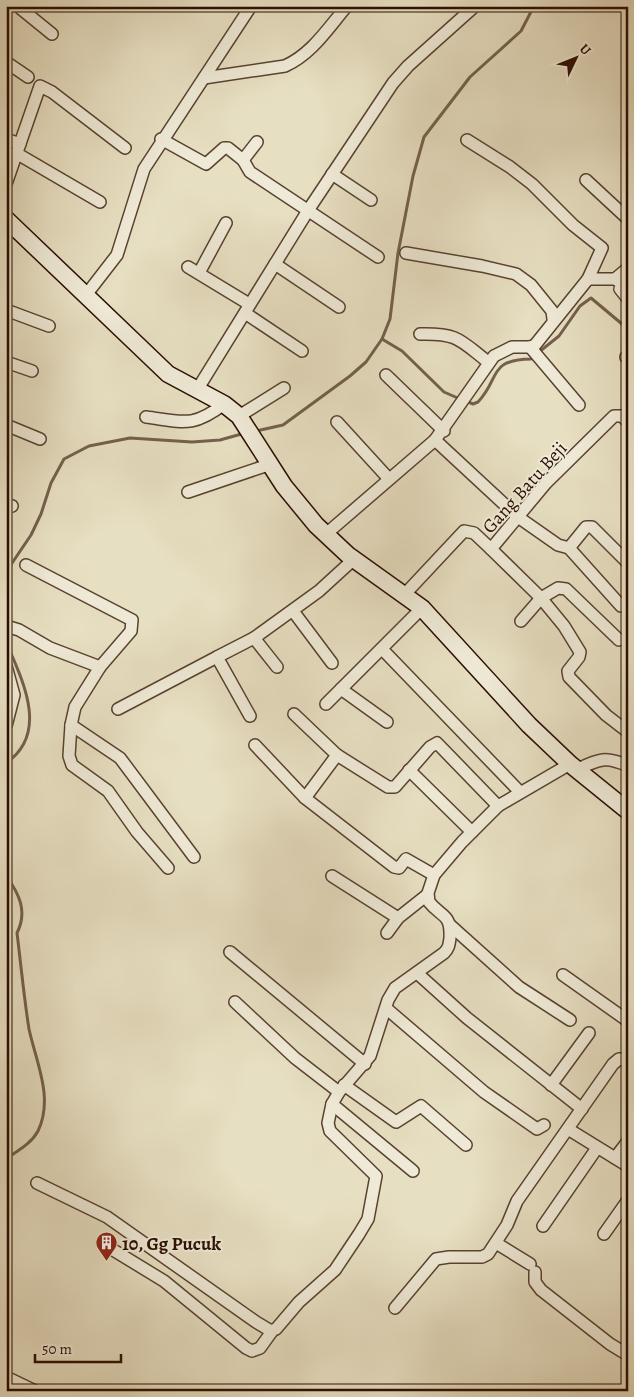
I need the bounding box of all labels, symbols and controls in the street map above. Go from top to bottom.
north arrow [552,32,602,82]
text: U [575,40,595,59]
street label: Gang Batu Beji [477,436,573,539]
building icon: 10, Gg Pucuk [94,1231,118,1262]
place label: 10, Gg Pucuk [122,1231,221,1257]
scale bar [35,1332,121,1364]
text: 50 m [42,1339,72,1359]

